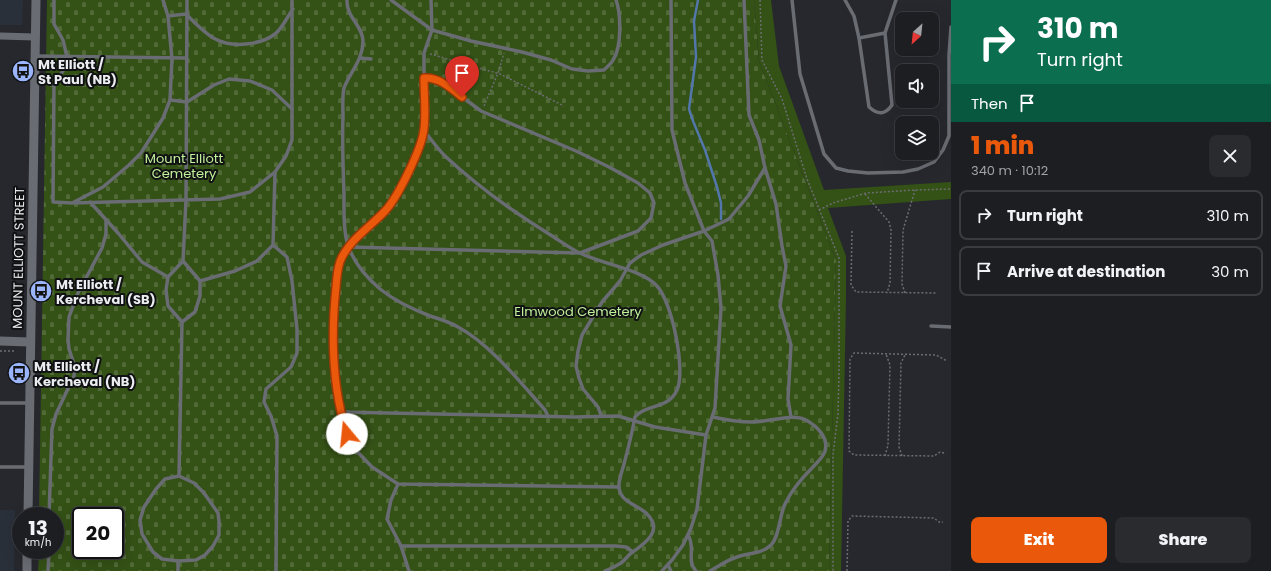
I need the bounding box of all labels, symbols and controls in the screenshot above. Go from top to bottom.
text: 310 m [1037,9,1118,48]
north arrow [895,12,939,56]
map controls [895,12,939,160]
icon: right [971,16,1023,68]
text: Turn right [1037,47,1123,72]
place label: Mt Elliott / St Paul (NB) [38,55,117,89]
pin [445,56,479,97]
bus stop icon: Mt Elliott / St Paul (NB) [10,58,36,84]
icon: arrive [451,62,473,84]
button: sound [895,64,939,108]
icon: arrive [1016,92,1038,114]
text: Then [971,93,1008,114]
button: layers [895,116,939,160]
text: 1 min [971,129,1034,162]
button: close [1209,135,1251,177]
park label: Mount Elliott Cemetery [145,149,223,183]
text: 340 m · 10:12 [971,161,1048,180]
street label: MOUNT ELLIOTT STREET [8,187,29,329]
icon: right [973,204,995,226]
text: Turn right [1007,205,1083,226]
text: 310 m [1206,205,1249,226]
icon: arrive [973,260,995,282]
text: Arrive at destination [1007,261,1165,282]
text: 30 m [1211,261,1249,282]
place label: Mt Elliott / Kercheval (SB) [56,275,156,309]
bus stop icon: Mt Elliott / Kercheval (SB) [28,278,54,304]
park label: Elmwood Cemetery [514,302,642,321]
place label: Mt Elliott / Kercheval (NB) [34,357,136,391]
bus stop icon: Mt Elliott / Kercheval (NB) [6,360,32,386]
position arrow [326,413,368,455]
speed limit sign: 20 [72,507,124,559]
text: 13 [28,514,48,542]
button: Exit [971,517,1107,563]
button: Share [1115,517,1251,563]
text: km/h [25,535,51,550]

